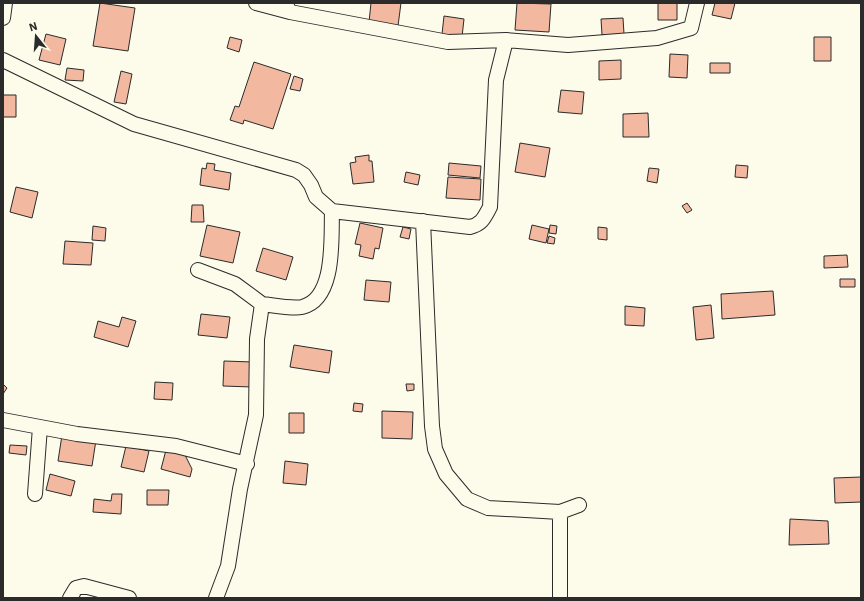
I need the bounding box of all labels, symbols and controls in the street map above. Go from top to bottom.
north arrow [16,16,56,56]
text: N [27,19,39,34]

